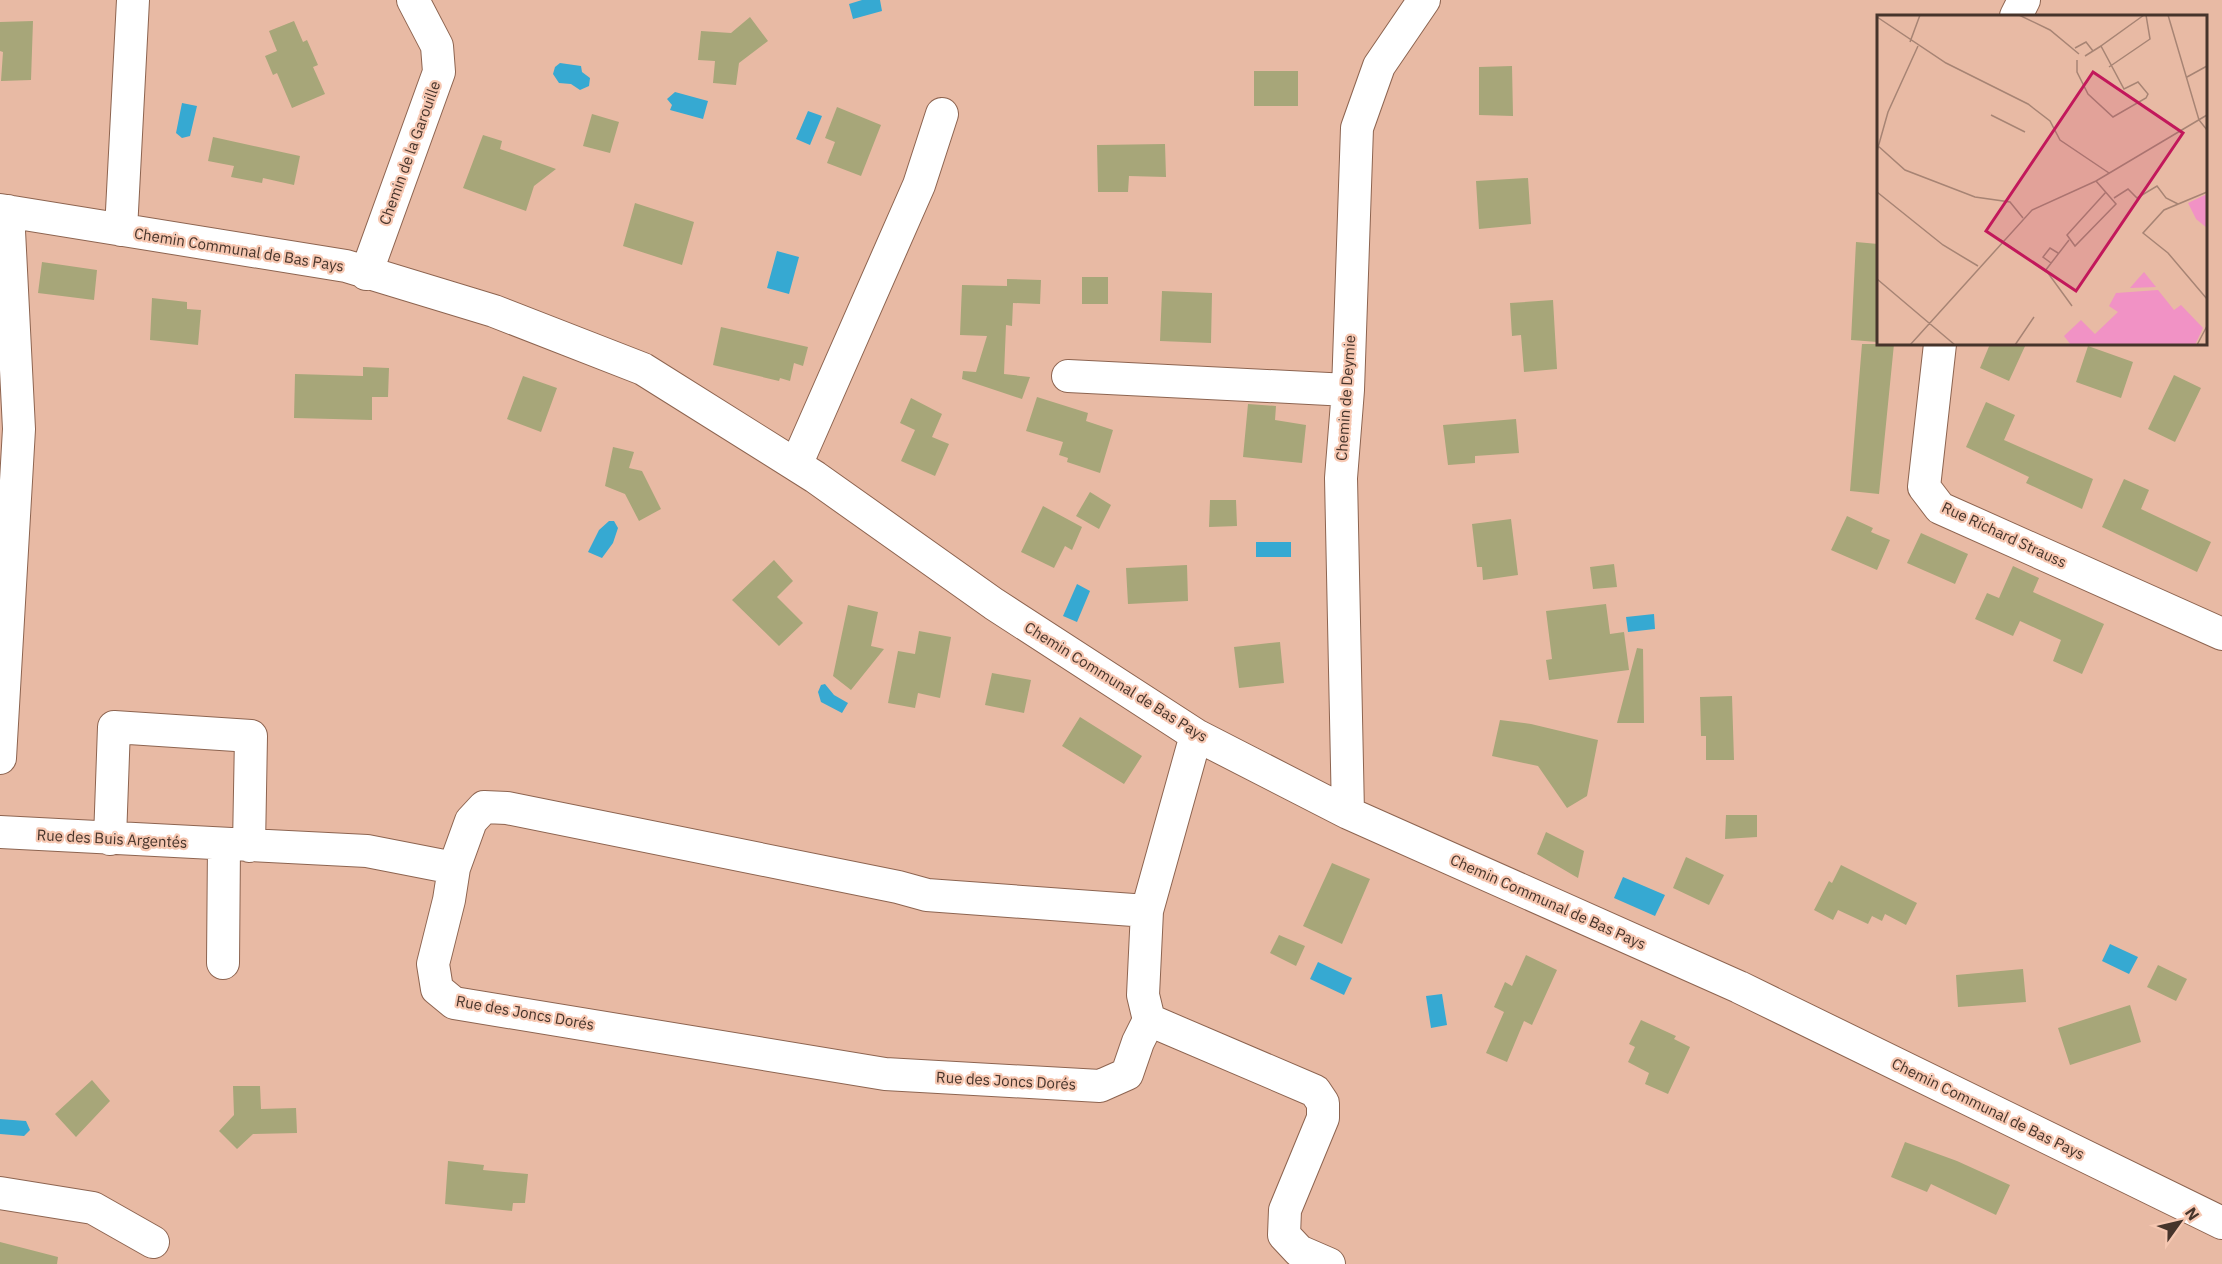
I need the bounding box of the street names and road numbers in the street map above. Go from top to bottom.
street label: Chemin de la Garouille [375,78,444,227]
street label: Chemin Communal de Bas Pays [133,224,345,275]
street label: Chemin de Deymie [1332,334,1359,462]
street label: Rue Richard Strauss [1939,497,2070,572]
street label: Chemin Communal de Bas Pays [1021,617,1211,746]
street label: Rue des Buis Argentés [36,825,188,852]
street label: Chemin Communal de Bas Pays [1447,850,1649,953]
street label: Rue des Joncs Dorés [454,991,596,1034]
street label: Chemin Communal de Bas Pays [1889,1053,2088,1164]
street label: Rue des Joncs Dorés [936,1067,1076,1094]

